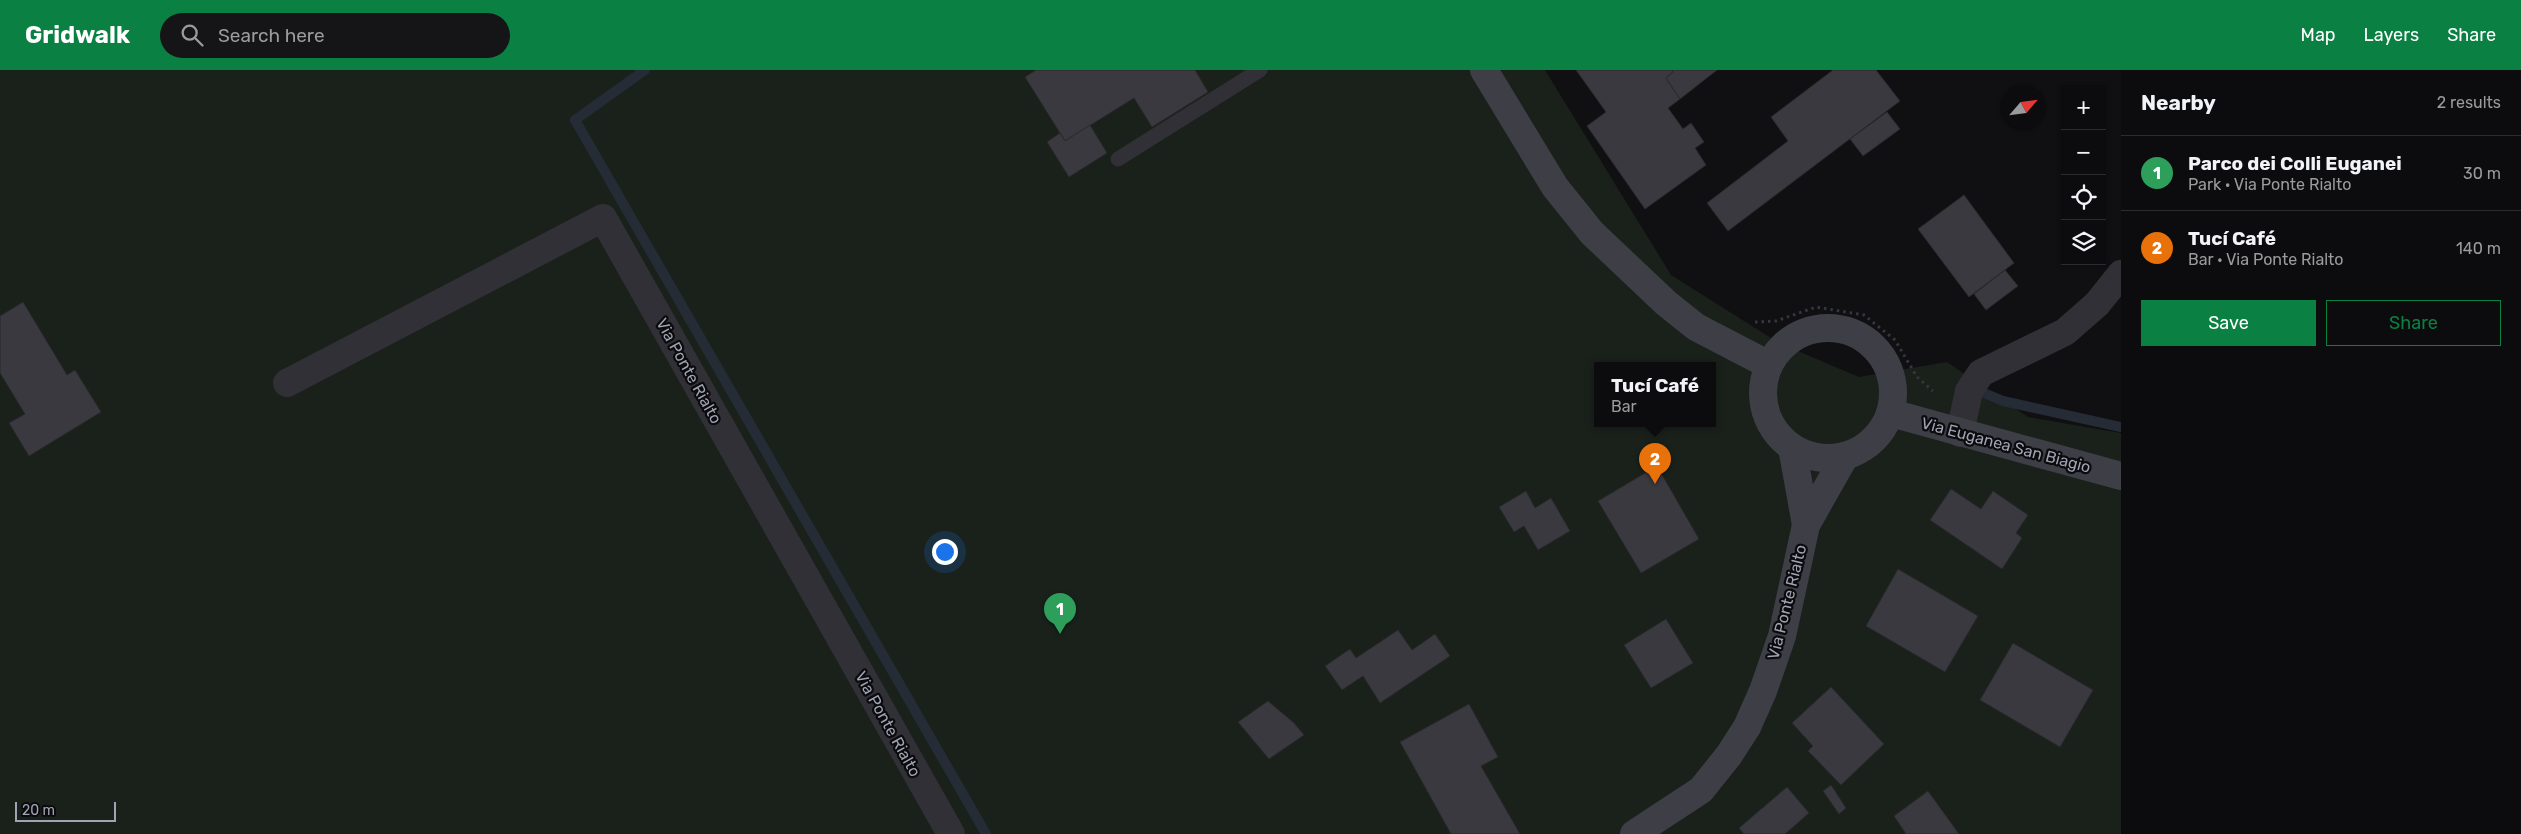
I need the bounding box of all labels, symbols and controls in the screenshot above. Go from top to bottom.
search box [160,13,510,58]
text: Gridwalk [25,21,130,49]
icon: search [178,21,206,49]
text: Search here [218,24,325,47]
text: Map [2301,24,2336,46]
text: Layers [2364,24,2419,46]
text: Share [2447,24,2496,46]
north arrow [2001,85,2046,130]
map controls [2061,85,2106,265]
button: + [2061,85,2106,130]
text: Nearby [2141,90,2216,115]
text: 2 results [2437,93,2501,112]
button: − [2061,130,2106,175]
text: Parco dei Colli Euganei [2188,152,2402,175]
text: 1 [2153,164,2161,183]
text: 30 m [2463,164,2501,183]
button: locate [2061,175,2106,220]
text: Park · Via Ponte Rialto [2188,175,2351,194]
button: layers [2061,220,2106,265]
text: Tucí Café [2188,227,2276,250]
text: 2 [2152,239,2162,258]
text: 140 m [2456,239,2501,258]
text: Bar · Via Ponte Rialto [2188,250,2344,269]
button: Save [2141,300,2316,346]
button: Share [2326,300,2501,346]
street label: Via Ponte Rialto [652,315,726,427]
popup [1594,362,1716,427]
text: Tucí Café [1611,374,1699,397]
text: Bar [1611,397,1637,416]
street label: Via Euganea San Biagio [1919,413,2093,477]
pin: 2 [1639,443,1671,484]
your location [932,539,958,565]
street label: Via Ponte Rialto [1764,543,1810,661]
pin: 1 [1044,593,1076,634]
street label: Via Ponte Rialto [851,668,925,780]
scale bar [15,799,116,822]
text: 20 m [22,802,55,819]

